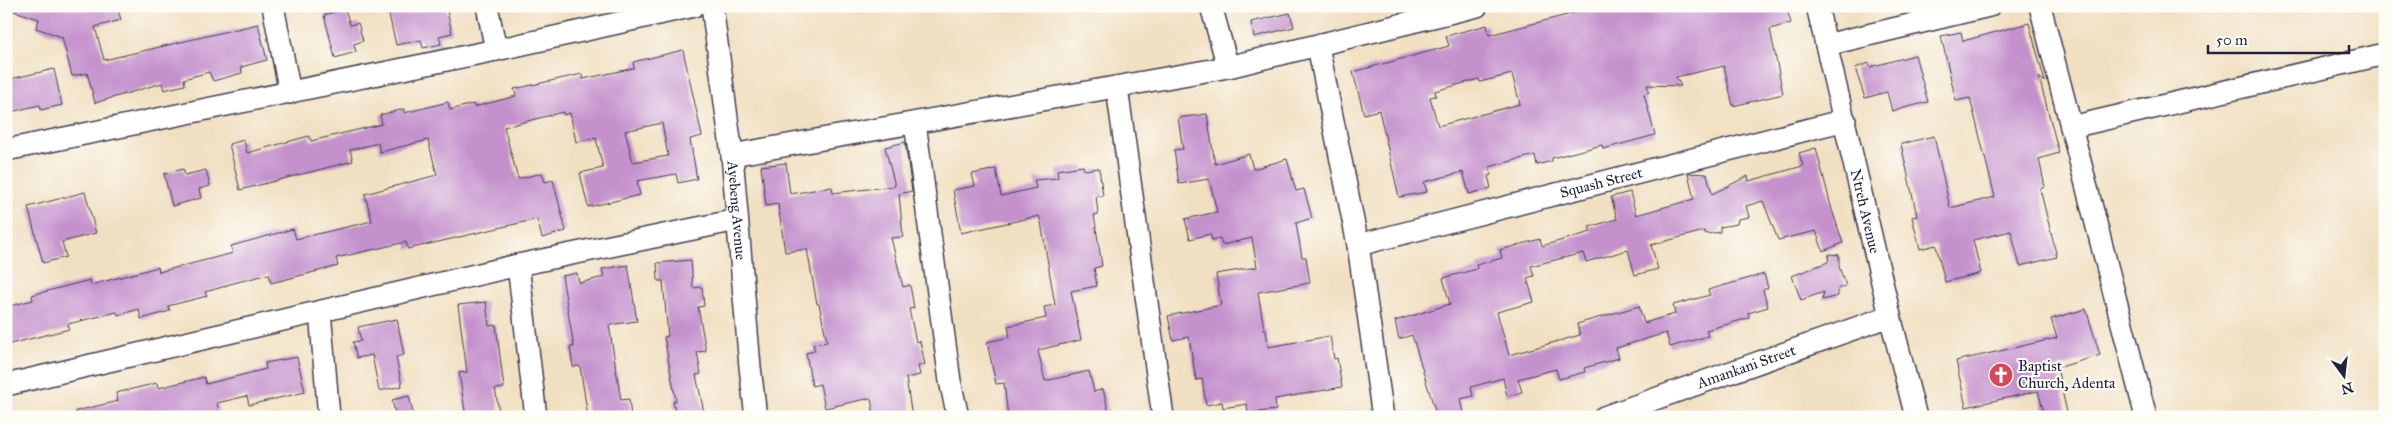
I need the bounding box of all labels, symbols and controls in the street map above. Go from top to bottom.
scale bar [2208,22,2350,54]
text: 50 m [2216,31,2248,49]
street label: Ayebeng Avenue [723,159,750,261]
street label: Squash Street [1558,163,1645,202]
street label: Ntreh Avenue [1847,167,1884,255]
street label: Amankani Street [1694,341,1799,393]
north arrow [2318,350,2368,400]
place label: Baptist Church, Adenta [2018,357,2116,392]
church icon: Baptist Church, Adenta [1988,362,2014,388]
text: N [2339,378,2355,398]

